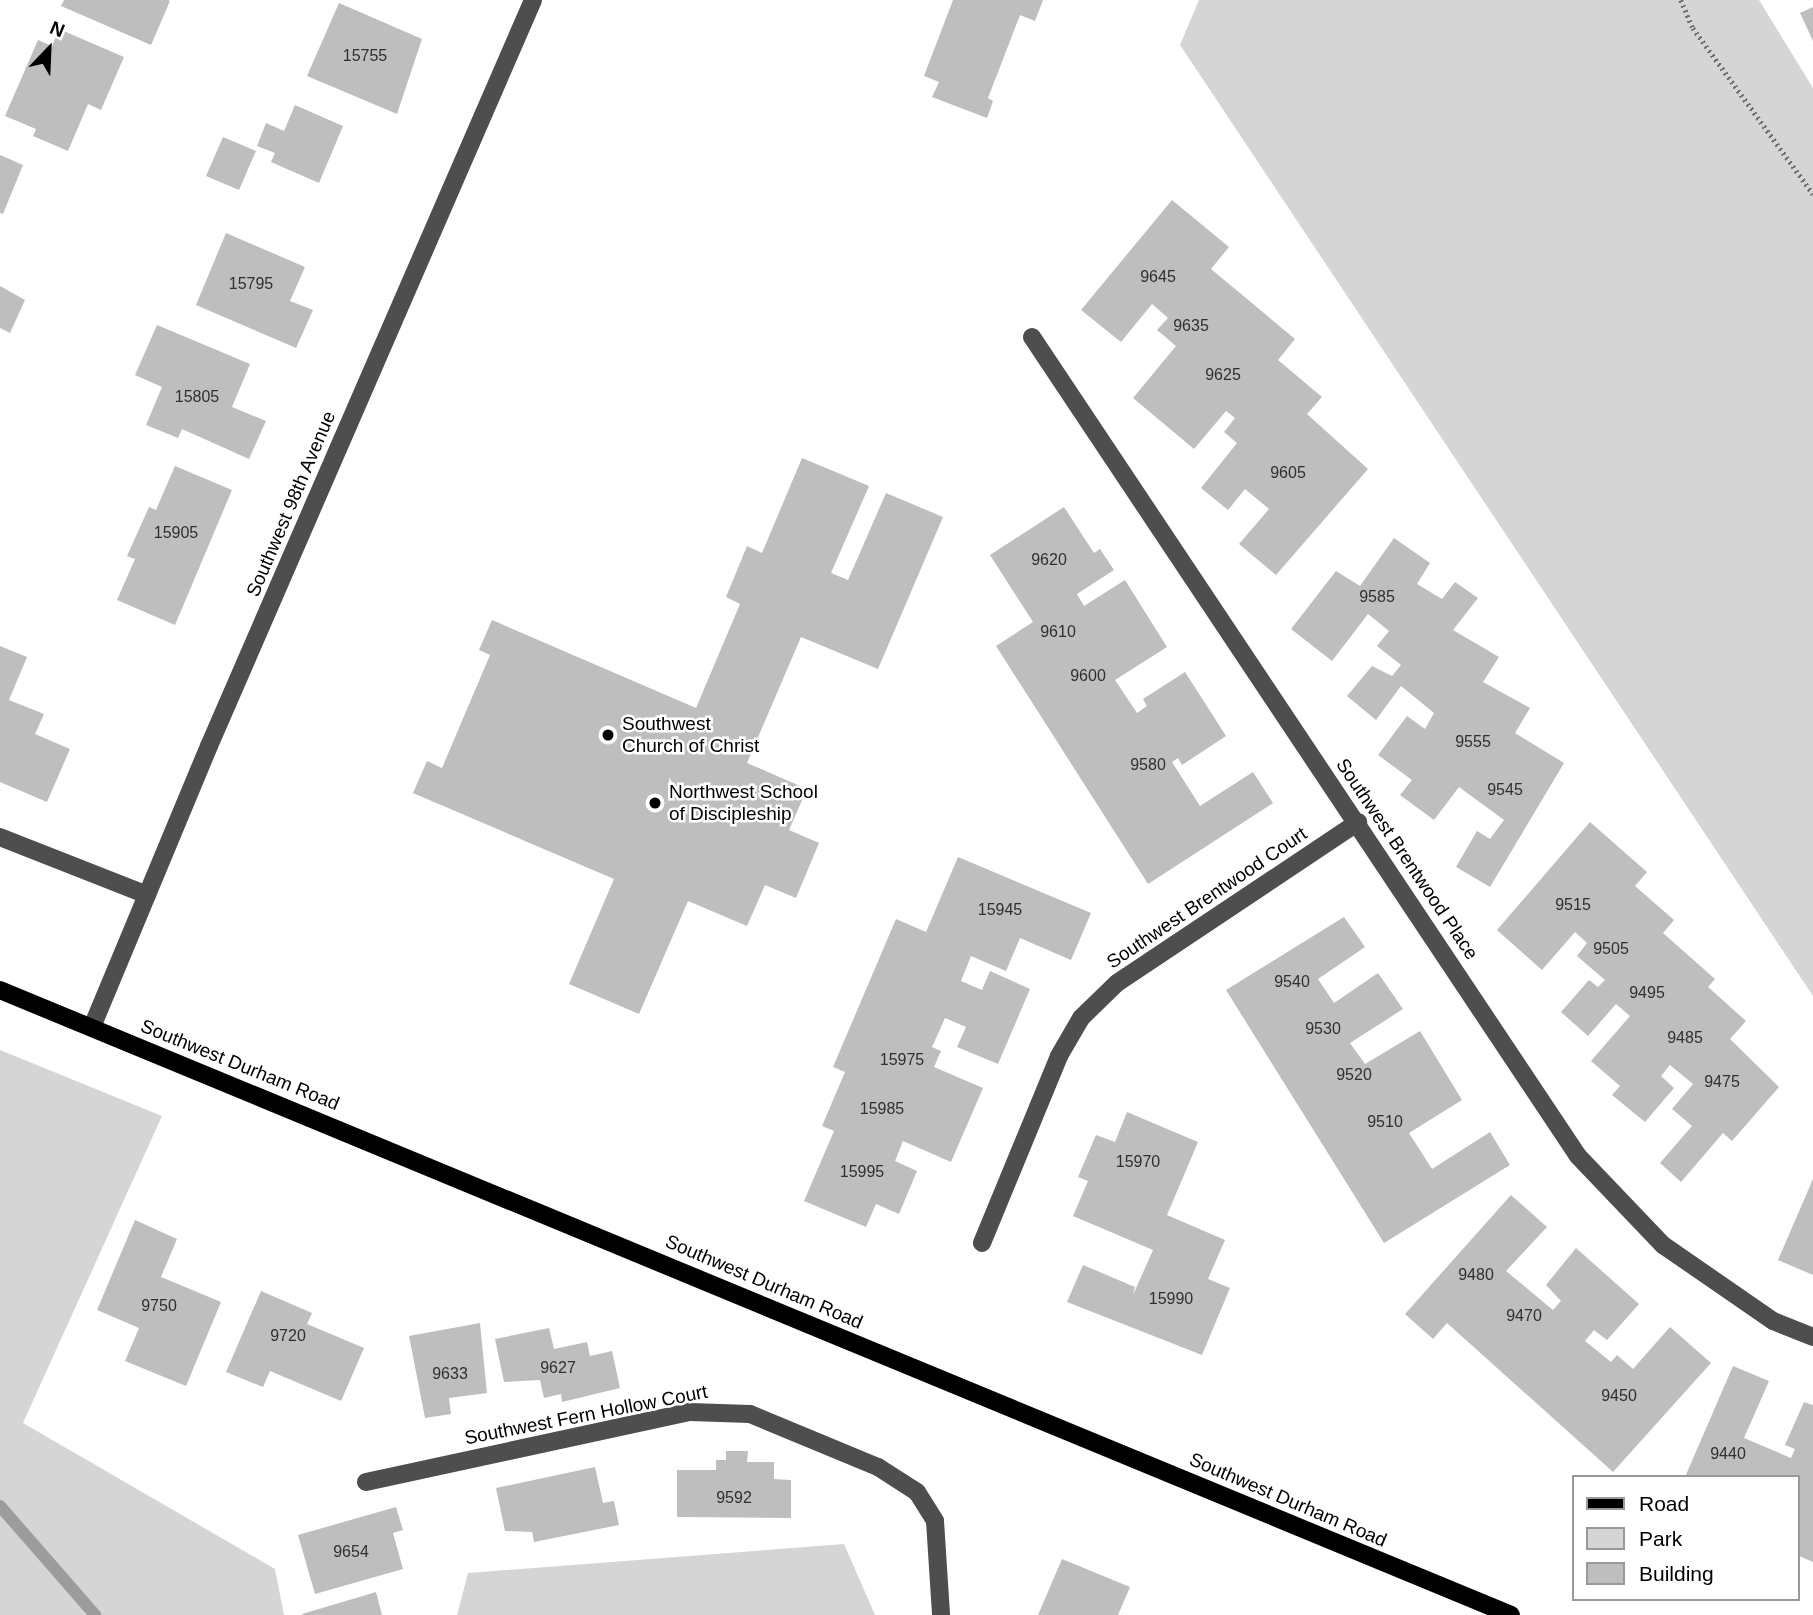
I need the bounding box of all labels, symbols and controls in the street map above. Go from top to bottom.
north arrow [14,14,84,84]
text: N [47,17,68,42]
house number: 15755 [343,46,387,66]
house number: 9645 [1140,267,1176,287]
house number: 15795 [229,274,273,294]
house number: 9635 [1173,316,1209,336]
house number: 9625 [1205,365,1241,385]
house number: 15805 [175,387,219,407]
street label: Southwest 98th Avenue [241,407,341,601]
house number: 9605 [1270,463,1306,483]
house number: 15905 [154,523,198,543]
house number: 9620 [1031,550,1067,570]
house number: 9585 [1359,587,1395,607]
house number: 9610 [1040,622,1076,642]
house number: 9600 [1070,666,1106,686]
place label: Southwest Church of Christ [622,713,759,757]
marker: Southwest Church of Christ [600,727,616,743]
house number: 9555 [1455,732,1491,752]
street label: Southwest Brentwood Place [1331,754,1483,964]
house number: 9580 [1130,755,1166,775]
house number: 9545 [1487,780,1523,800]
place label: Northwest School of Discipleship [669,781,818,825]
marker: Northwest School of Discipleship [647,795,663,811]
street label: Southwest Brentwood Court [1103,822,1311,974]
house number: 9515 [1555,895,1591,915]
house number: 15945 [978,900,1022,920]
house number: 9505 [1593,939,1629,959]
house number: 9540 [1274,972,1310,992]
house number: 9495 [1629,983,1665,1003]
street label: Southwest Durham Road [137,1015,343,1115]
house number: 9530 [1305,1019,1341,1039]
house number: 9485 [1667,1028,1703,1048]
house number: 15975 [880,1050,924,1070]
house number: 9520 [1336,1065,1372,1085]
house number: 9475 [1704,1072,1740,1092]
house number: 15985 [860,1099,904,1119]
house number: 9510 [1367,1112,1403,1132]
house number: 15970 [1116,1152,1160,1172]
house number: 15995 [840,1162,884,1182]
street label: Southwest Durham Road [662,1230,866,1334]
house number: 9480 [1458,1265,1494,1285]
house number: 15990 [1149,1289,1193,1309]
house number: 9750 [141,1296,177,1316]
house number: 9470 [1506,1306,1542,1326]
house number: 9720 [270,1326,306,1346]
house number: 9627 [540,1358,576,1378]
house number: 9633 [432,1364,468,1384]
street label: Southwest Fern Hollow Court [463,1380,709,1450]
house number: 9450 [1601,1386,1637,1406]
house number: 9440 [1710,1444,1746,1464]
street label: Southwest Durham Road [1186,1448,1390,1552]
legend [1572,1475,1799,1601]
house number: 9592 [716,1488,752,1508]
text: Road [1639,1492,1689,1515]
text: Park [1639,1527,1682,1550]
house number: 9654 [333,1542,369,1562]
text: Building [1639,1562,1714,1585]

